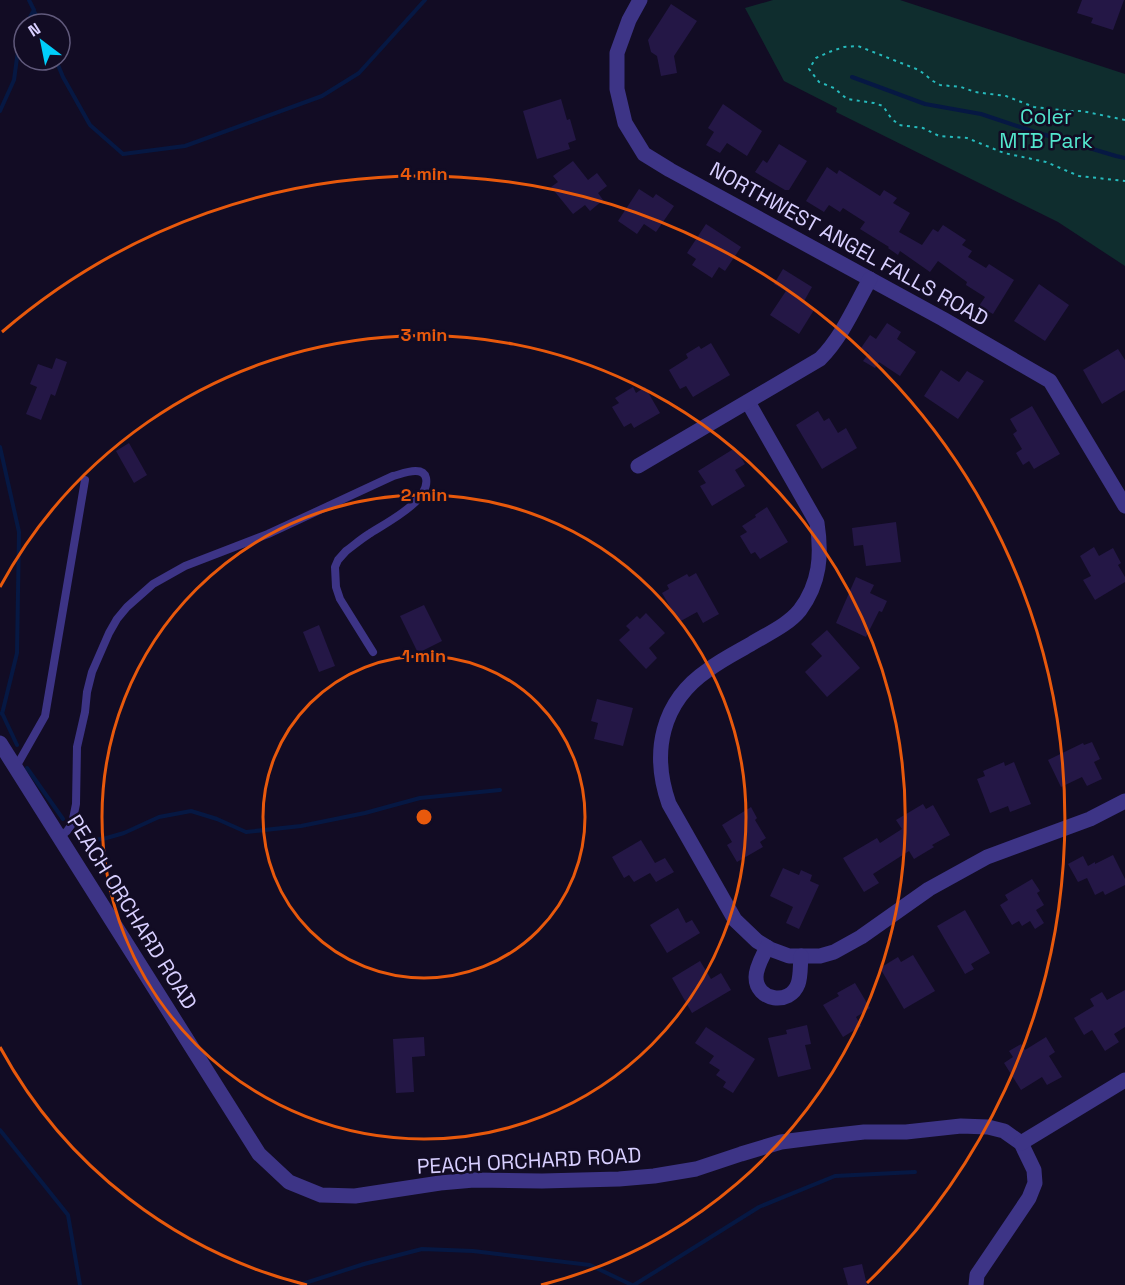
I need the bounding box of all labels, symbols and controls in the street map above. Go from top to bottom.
north arrow [12,12,72,72]
text: N [24,18,44,41]
park label: Coler MTB Park [999,103,1093,154]
street label: NORTHWEST ANGEL FALLS ROAD [705,155,993,332]
text: 4 min [400,162,448,185]
text: 3 min [401,323,447,346]
text: 2 min [401,483,447,506]
text: 1 min [402,644,446,667]
centre of rings [414,807,434,827]
street label: PEACH ORCHARD ROAD [61,809,203,1014]
street label: PEACH ORCHARD ROAD [416,1141,642,1180]

